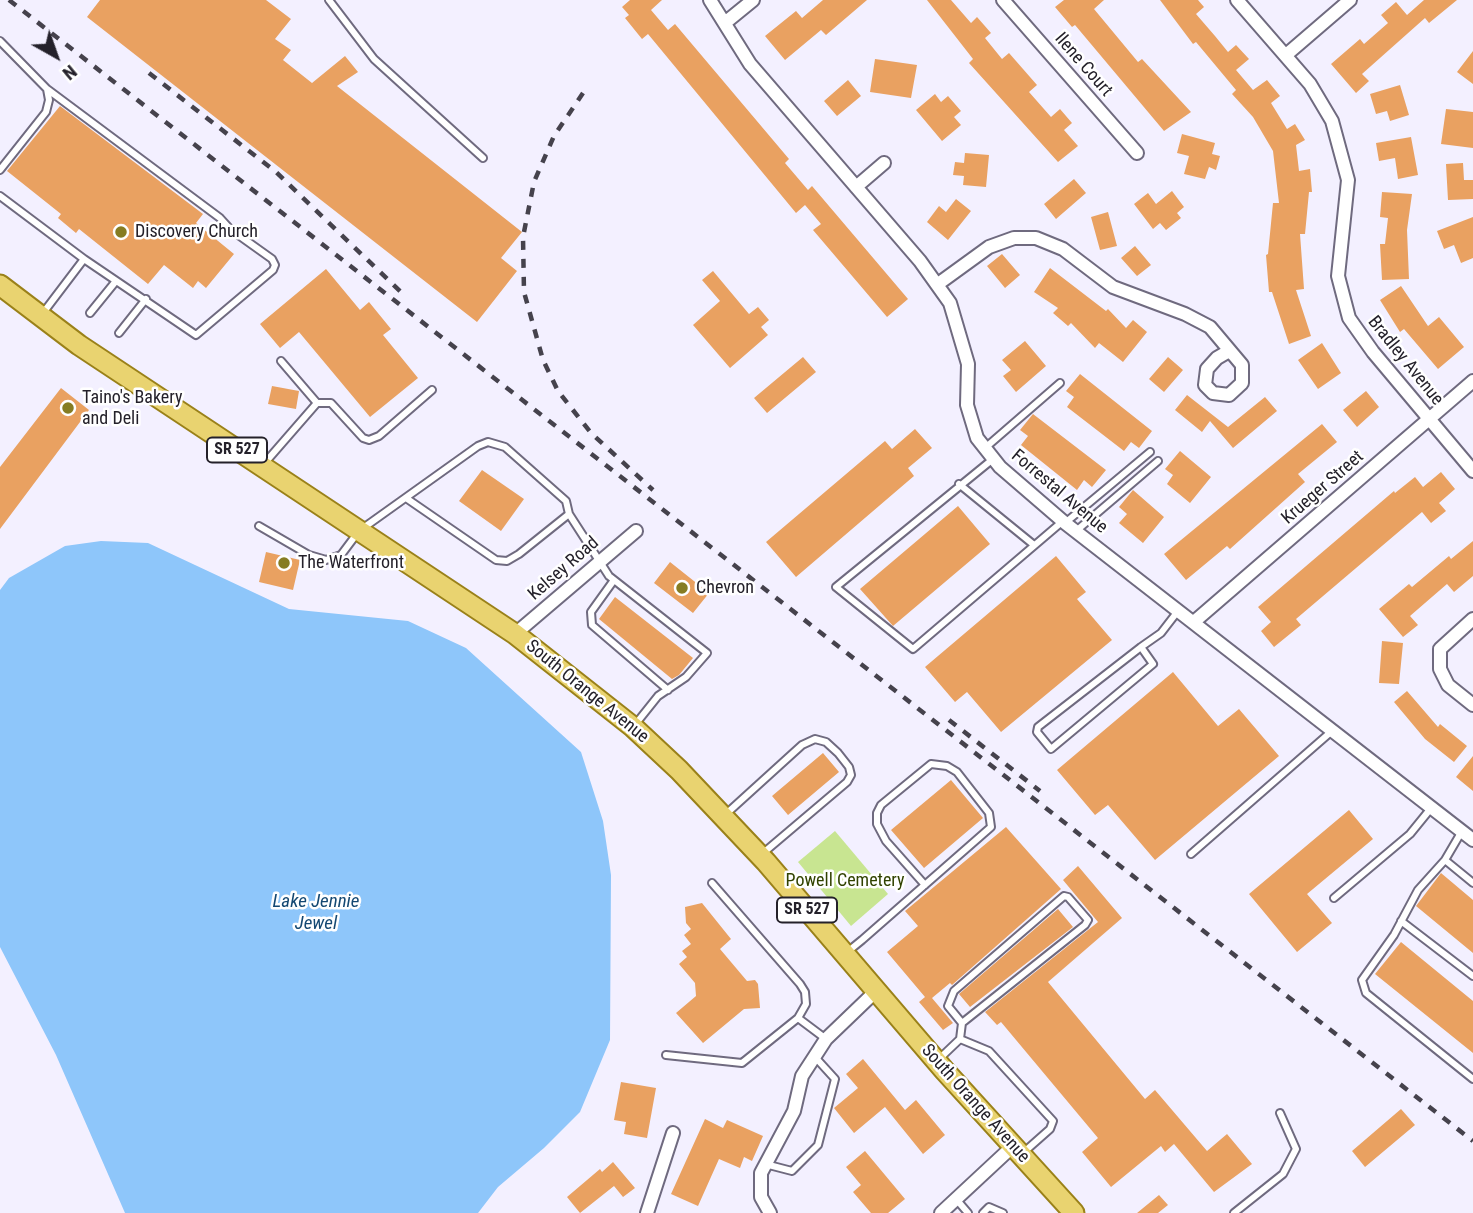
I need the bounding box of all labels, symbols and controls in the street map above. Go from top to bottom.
north arrow [21,21,91,91]
street label: Ilene Court [1049,29,1117,101]
text: N [58,60,82,85]
place label: Discovery Church [135,221,258,243]
marker: Discovery Church [113,224,129,240]
street label: Bradley Avenue [1362,312,1448,410]
place label: Taino's Bakery and Deli [82,387,182,430]
marker: Taino's Bakery and Deli [60,400,76,416]
road number: SR 527 [207,438,267,463]
street label: Forrestal Avenue [1006,445,1112,539]
street label: Krueger Street [1278,447,1368,529]
street label: Kelsey Road [524,532,604,606]
place label: The Waterfront [298,552,404,574]
marker: The Waterfront [276,555,292,571]
place label: Chevron [696,577,754,599]
marker: Chevron [674,580,690,596]
street label: South Orange Avenue [521,636,653,748]
park label: Powell Cemetery [786,870,904,892]
water label: Lake Jennie Jewel [273,891,359,935]
road number: SR 527 [777,898,837,922]
street label: South Orange Avenue [916,1040,1034,1168]

